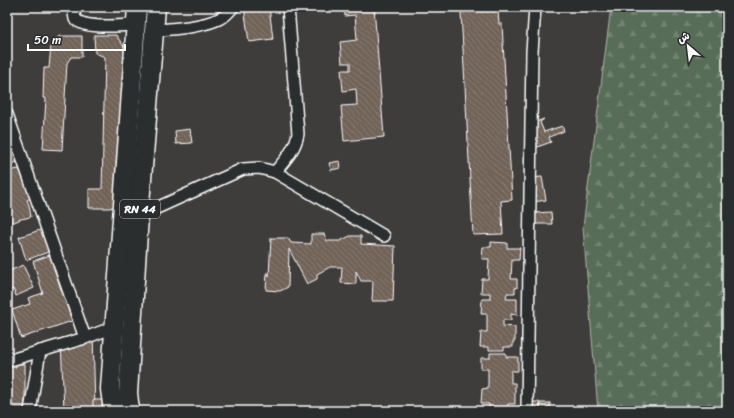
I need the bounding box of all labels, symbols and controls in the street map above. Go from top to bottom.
scale bar [28,26,125,52]
north arrow [668,26,708,66]
text: ش [674,26,693,49]
text: 50 m [34,29,61,51]
road number: RN 44 [120,200,160,218]

